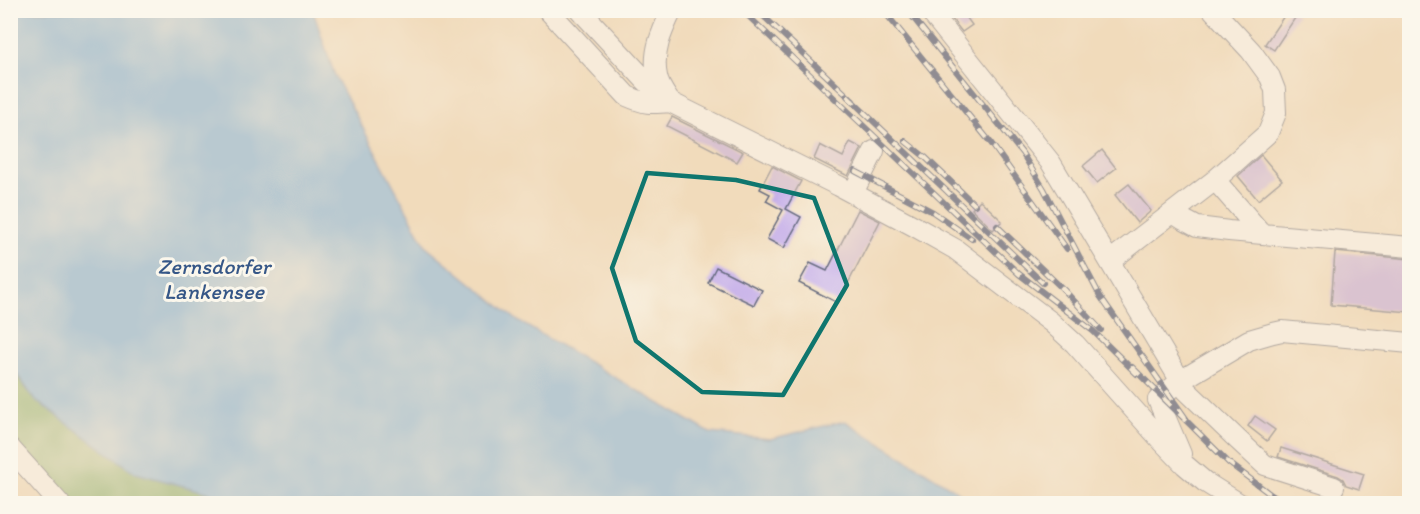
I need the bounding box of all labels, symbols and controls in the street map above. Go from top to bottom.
water label: Zernsdorfer Lankensee [158,253,273,305]

